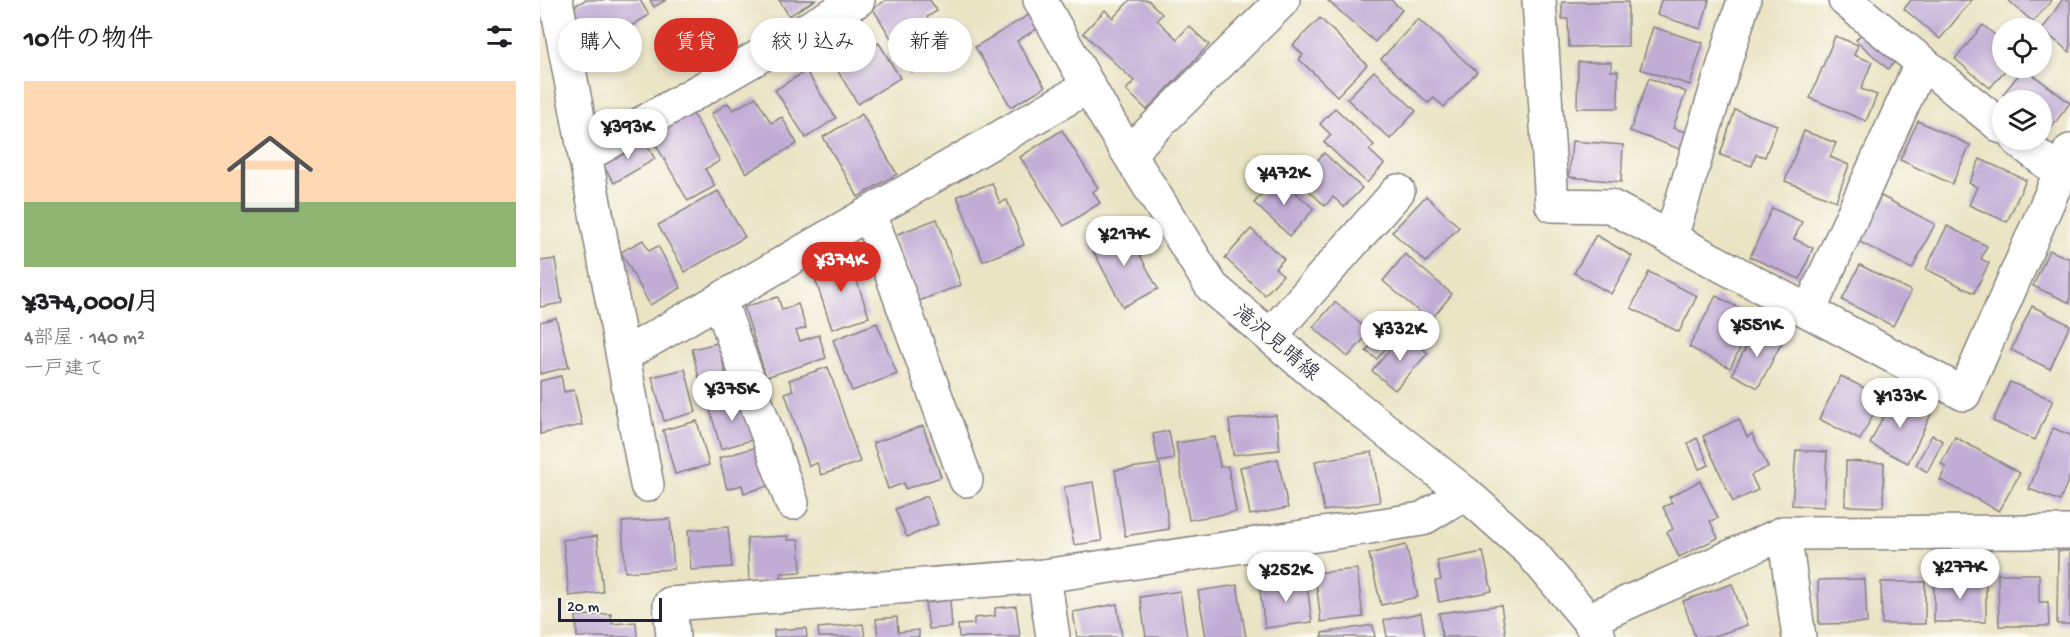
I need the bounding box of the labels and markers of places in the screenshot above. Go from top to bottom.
pin: ¥393K [586,109,670,160]
pin: ¥472K [1242,155,1326,206]
pin: ¥217K [1082,216,1166,267]
pin: ¥374K [799,242,883,293]
pin: ¥551K [1715,307,1799,358]
pin: ¥332K [1358,311,1442,362]
pin: ¥375K [690,371,774,422]
pin: ¥133K [1858,378,1942,429]
pin: ¥277K [1918,549,2002,600]
pin: ¥252K [1244,552,1328,603]

